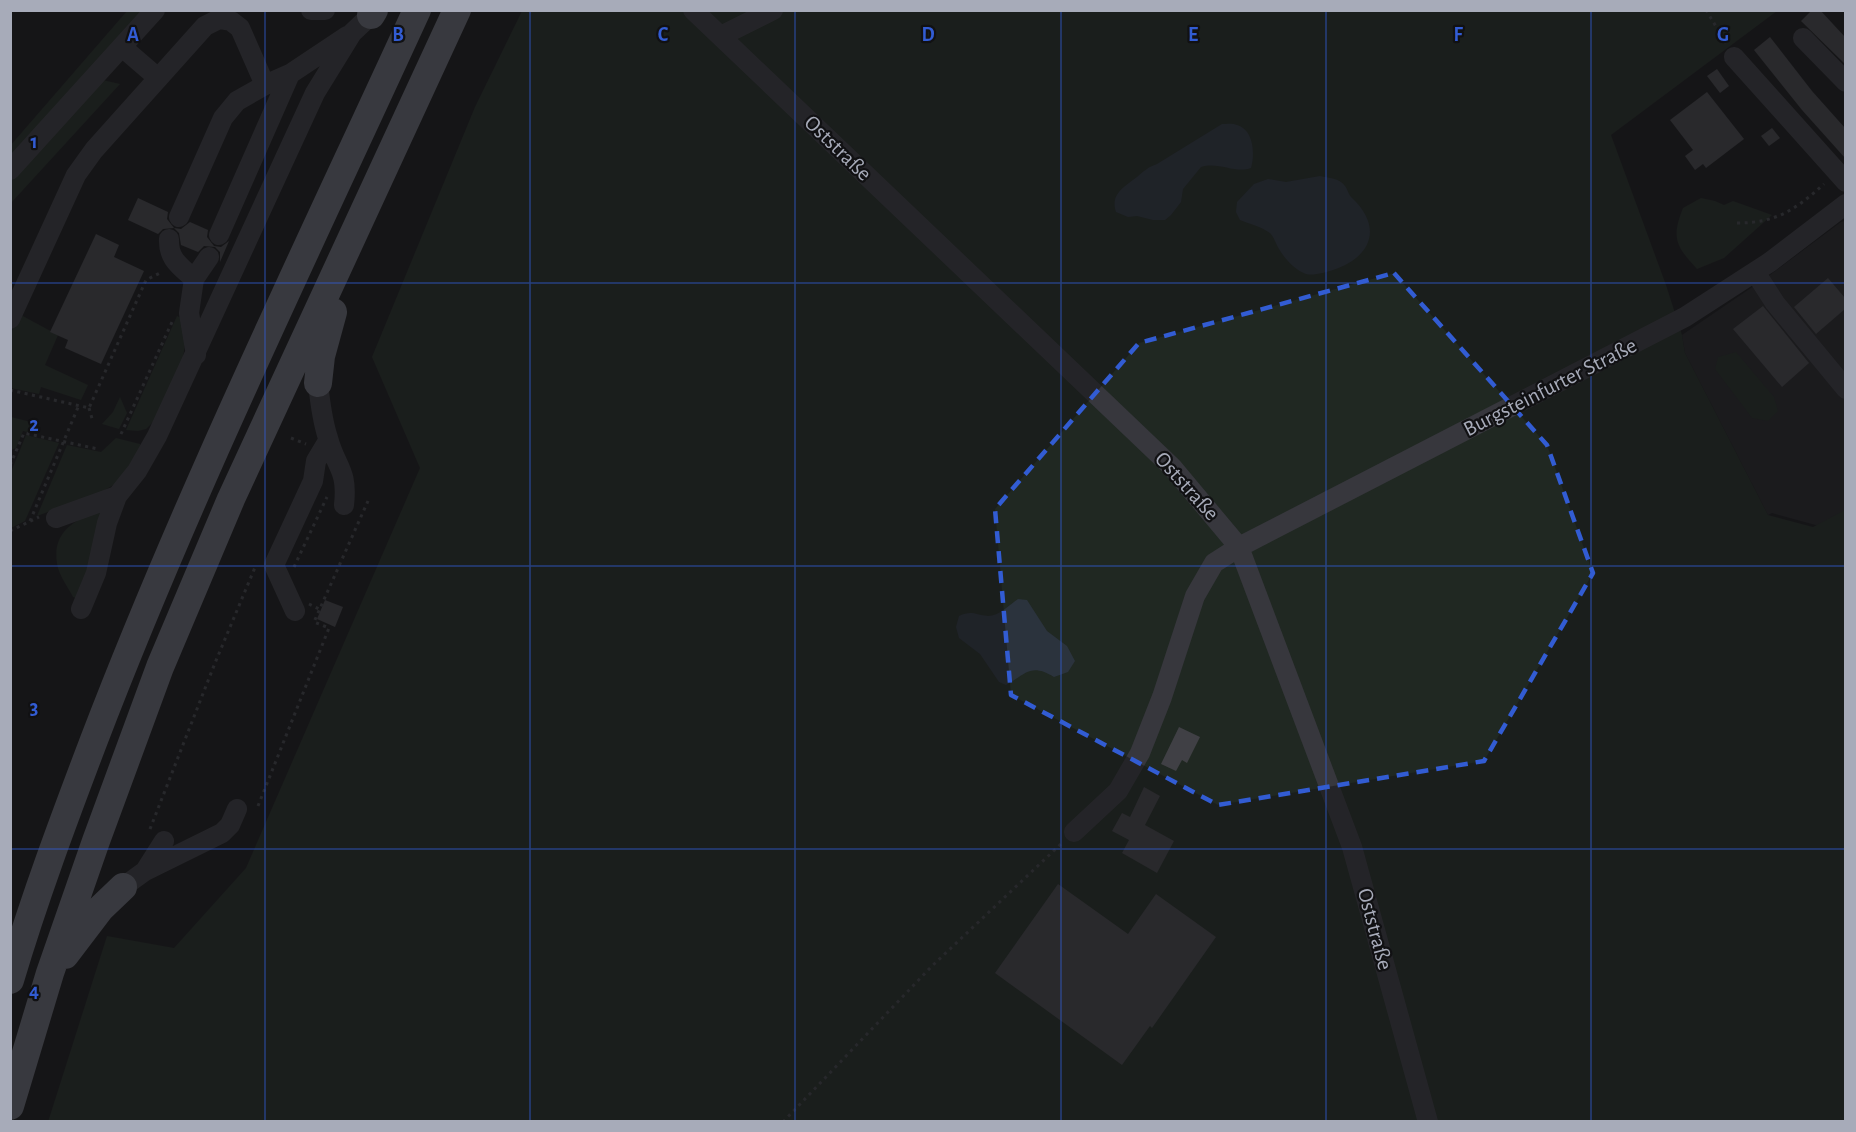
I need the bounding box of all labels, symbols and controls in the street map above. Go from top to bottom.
text: A [127,25,139,45]
text: B [392,25,404,45]
text: C [658,25,669,45]
text: D [921,25,935,45]
text: E [1188,25,1198,45]
text: F [1453,25,1463,45]
text: G [1717,25,1729,45]
street label: Oststraße [800,111,876,185]
text: 1 [30,132,38,152]
street label: Burgsteinfurter Straße [1460,334,1640,440]
text: 2 [29,415,39,435]
street label: Oststraße [1151,448,1223,524]
text: 3 [30,698,38,718]
street label: Oststraße [1354,886,1396,972]
text: 4 [29,981,39,1001]

